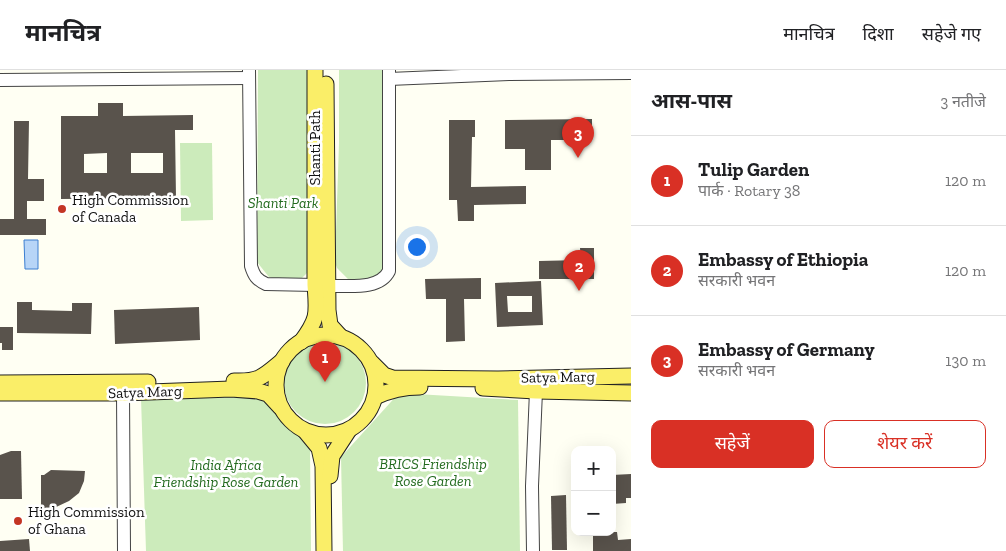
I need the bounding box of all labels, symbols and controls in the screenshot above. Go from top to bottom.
text: मानचित्र [25,18,101,47]
text: मानचित्र [783,23,835,45]
text: दिशा [863,23,894,45]
text: सहेजे गए [922,23,981,45]
text: आस-पास [651,88,732,113]
text: 3 नतीजे [941,92,986,111]
street label: Shanti Path [306,110,324,186]
pin: 3 [562,117,594,158]
text: Tulip Garden [698,158,809,181]
text: 1 [664,171,670,190]
text: 120 m [945,171,986,190]
text: पार्क · Rotary 38 [698,181,800,200]
place label: High Commission of Canada [72,191,189,226]
park label: Shanti Park [248,194,319,212]
marker: High Commission of Canada [56,203,68,215]
your location [404,234,430,260]
text: Embassy of Ethiopia [698,248,868,271]
pin: 2 [563,250,595,291]
text: 2 [663,261,671,280]
text: 120 m [945,261,986,280]
text: सरकारी भवन [698,271,775,290]
text: Embassy of Germany [698,338,874,361]
pin: 1 [309,341,341,382]
text: 3 [663,351,671,370]
text: 130 m [945,351,986,370]
text: सरकारी भवन [698,361,775,380]
street label: Satya Marg [521,367,595,387]
street label: Satya Marg [108,382,182,402]
button: सहेजें [651,420,814,468]
button: शेयर करें [824,420,986,468]
map controls [571,446,616,536]
button: + [571,446,616,491]
park label: BRICS Friendship Rose Garden [379,455,487,490]
park label: India Africa Friendship Rose Garden [154,456,299,491]
button: − [571,491,616,536]
place label: High Commission of Ghana [28,503,145,538]
marker: High Commission of Ghana [12,515,24,527]

